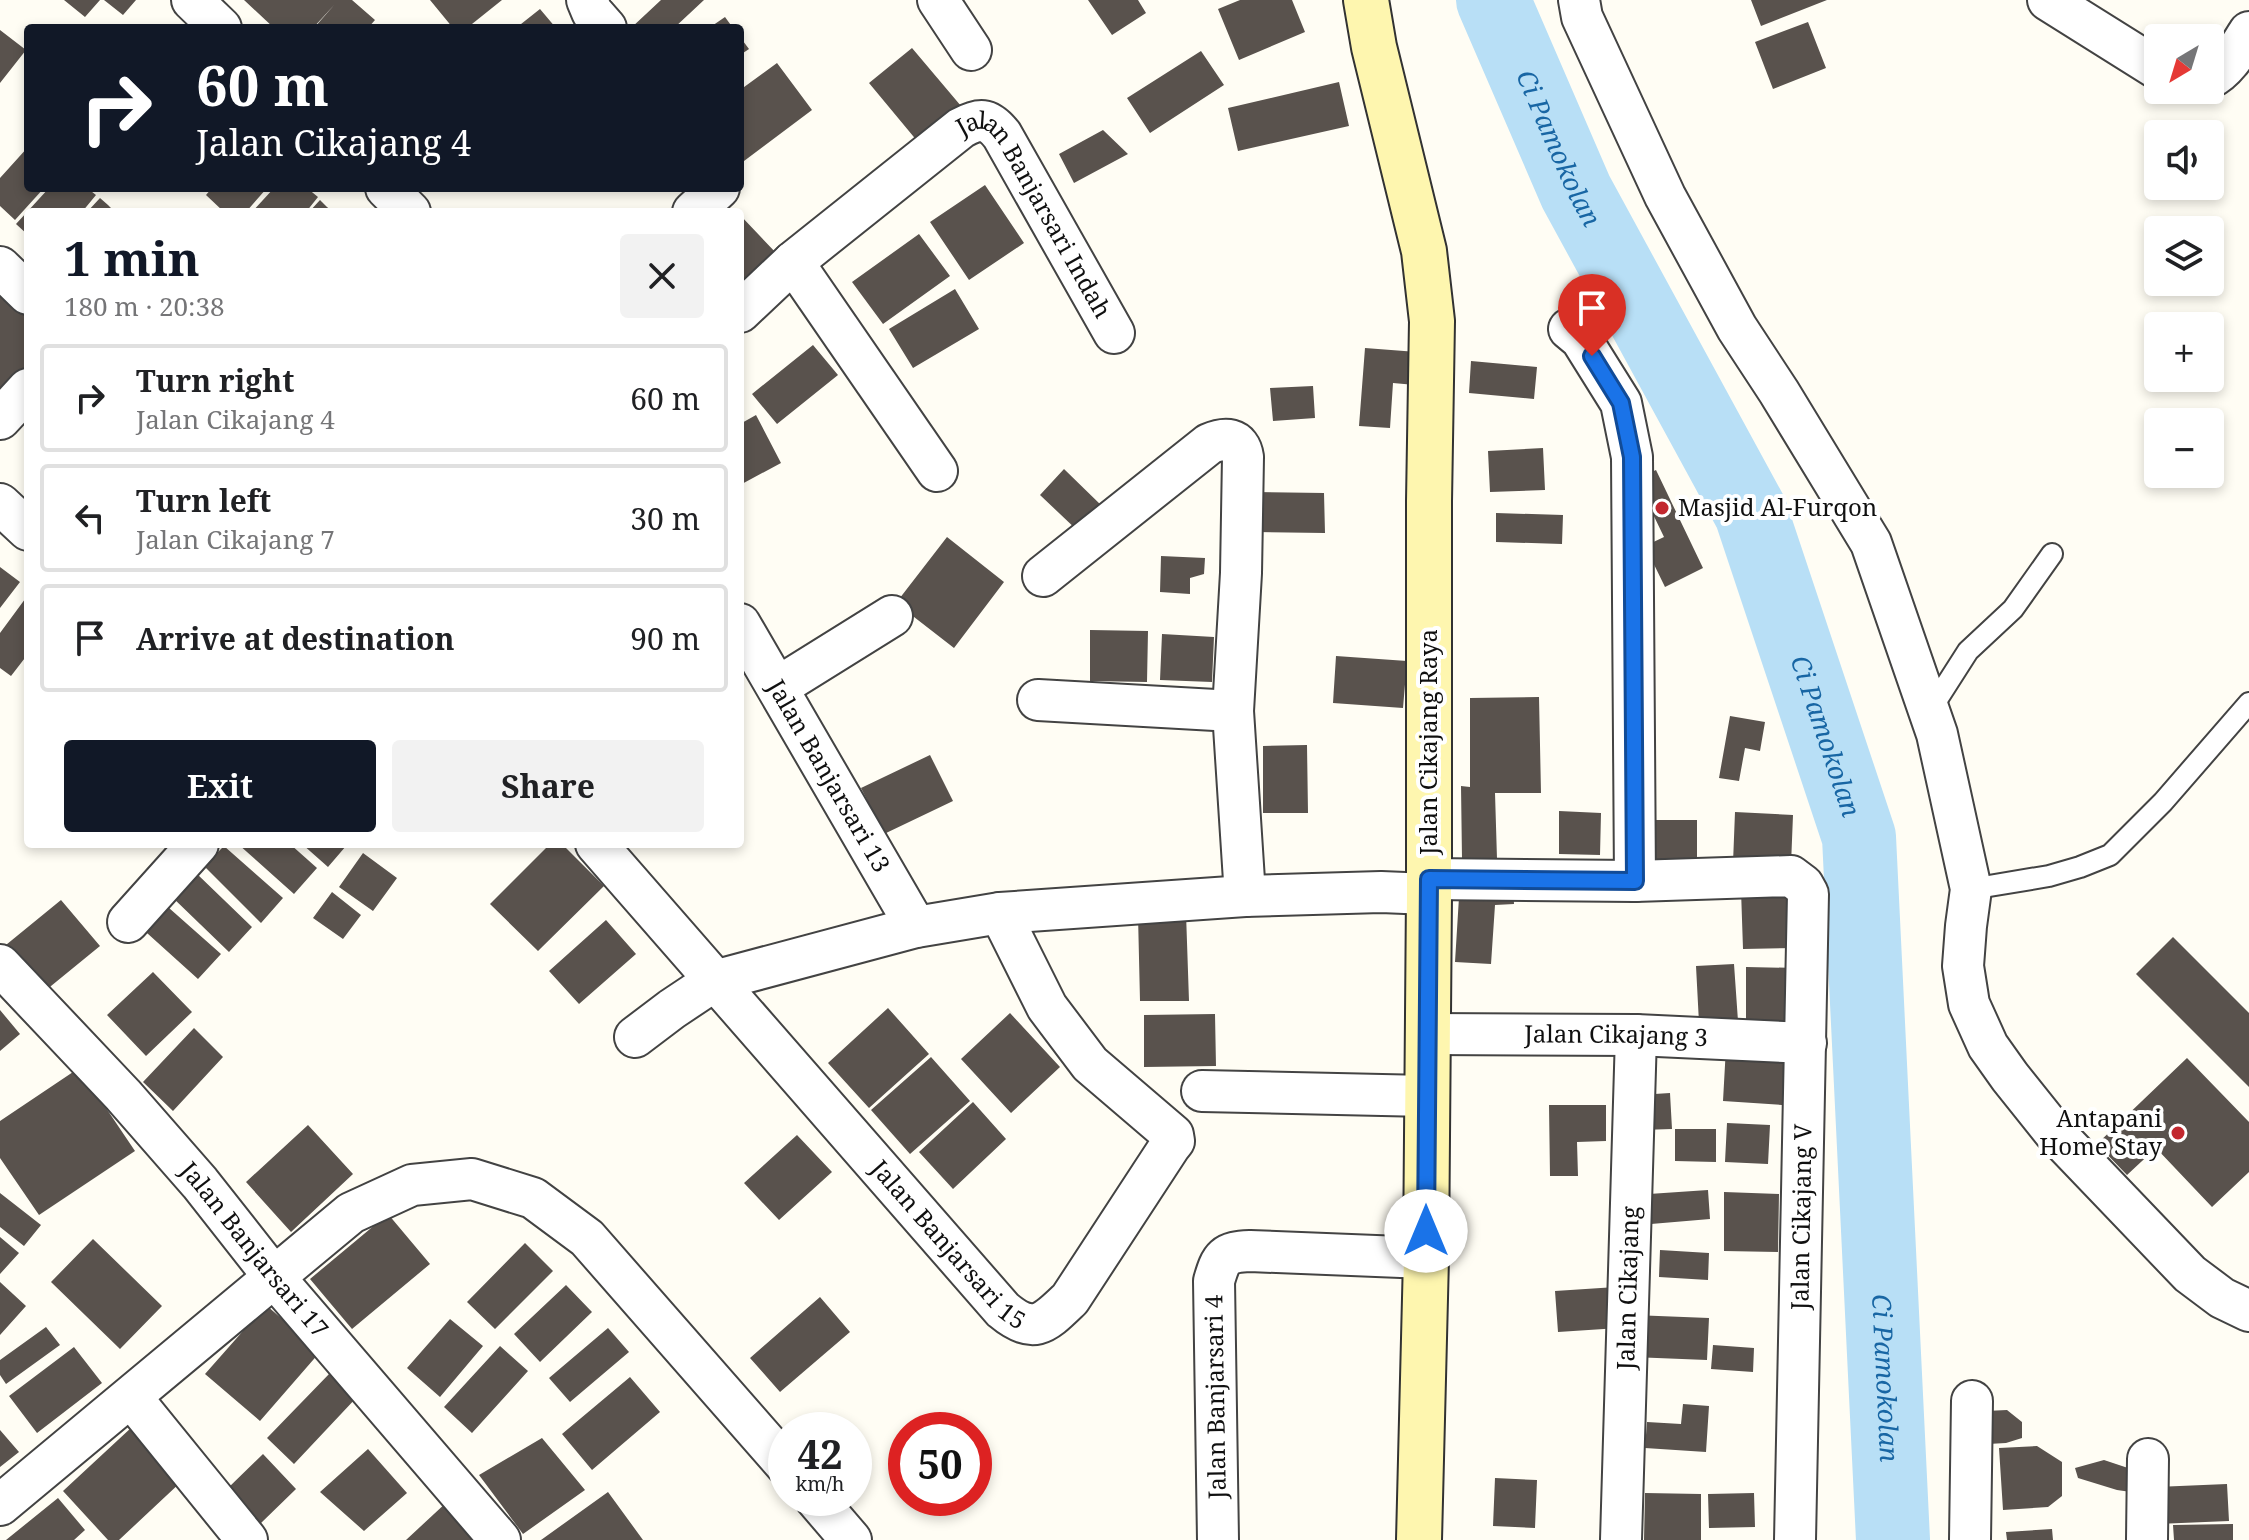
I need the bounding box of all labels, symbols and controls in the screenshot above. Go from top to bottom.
north arrow [2144,24,2224,104]
map controls [2144,24,2224,488]
text: 60 m [196,46,329,122]
icon: right [64,56,168,160]
water label: Ci Pamokolan [1508,64,1611,233]
street label: Jalan Banjarsari Indah [949,103,1120,324]
text: Jalan Cikajang 4 [196,118,471,167]
button: sound [2144,120,2224,200]
button: layers [2144,216,2224,296]
text: 1 min [64,225,200,290]
button: close [620,234,704,318]
pin [1558,274,1626,356]
icon: arrive [1570,286,1614,330]
text: 180 m · 20:38 [64,288,225,324]
button: + [2144,312,2224,392]
text: Turn right [136,360,294,401]
icon: right [68,376,112,420]
text: 60 m [630,378,700,419]
text: Jalan Cikajang 4 [136,401,335,437]
button: − [2144,408,2224,488]
text: Turn left [136,480,271,521]
place label: Masjid Al-Furqon [1678,490,1877,523]
icon: left [68,496,112,540]
text: 30 m [630,498,700,539]
marker: Masjid Al-Furqon [1653,499,1671,517]
text: Jalan Cikajang 7 [136,521,335,557]
icon: arrive [68,616,112,660]
text: Arrive at destination [136,618,455,659]
text: 90 m [630,618,700,659]
street label: Jalan Cikajang Raya [1411,629,1444,856]
water label: Ci Pamokolan [1783,650,1870,822]
street label: Jalan Banjarsari 13 [760,672,899,878]
button: Exit [64,740,376,832]
button: Share [392,740,704,832]
street label: Jalan Cikajang 3 [1523,1016,1709,1053]
place label: Antapani Home Stay [2039,1101,2162,1162]
street label: Jalan Cikajang V [1782,1123,1819,1311]
marker: Antapani Home Stay [2169,1124,2187,1142]
street label: Jalan Banjarsari 15 [864,1152,1032,1336]
street label: Jalan Banjarsari 17 [173,1153,337,1344]
position arrow [1384,1189,1468,1273]
street label: Jalan Cikajang [1608,1206,1646,1371]
water label: Ci Pamokolan [1864,1293,1908,1463]
street label: Jalan Banjarsari 4 [1196,1294,1233,1501]
speed limit sign: 50 [888,1412,992,1516]
text: 42 [797,1426,843,1481]
text: km/h [795,1470,845,1497]

